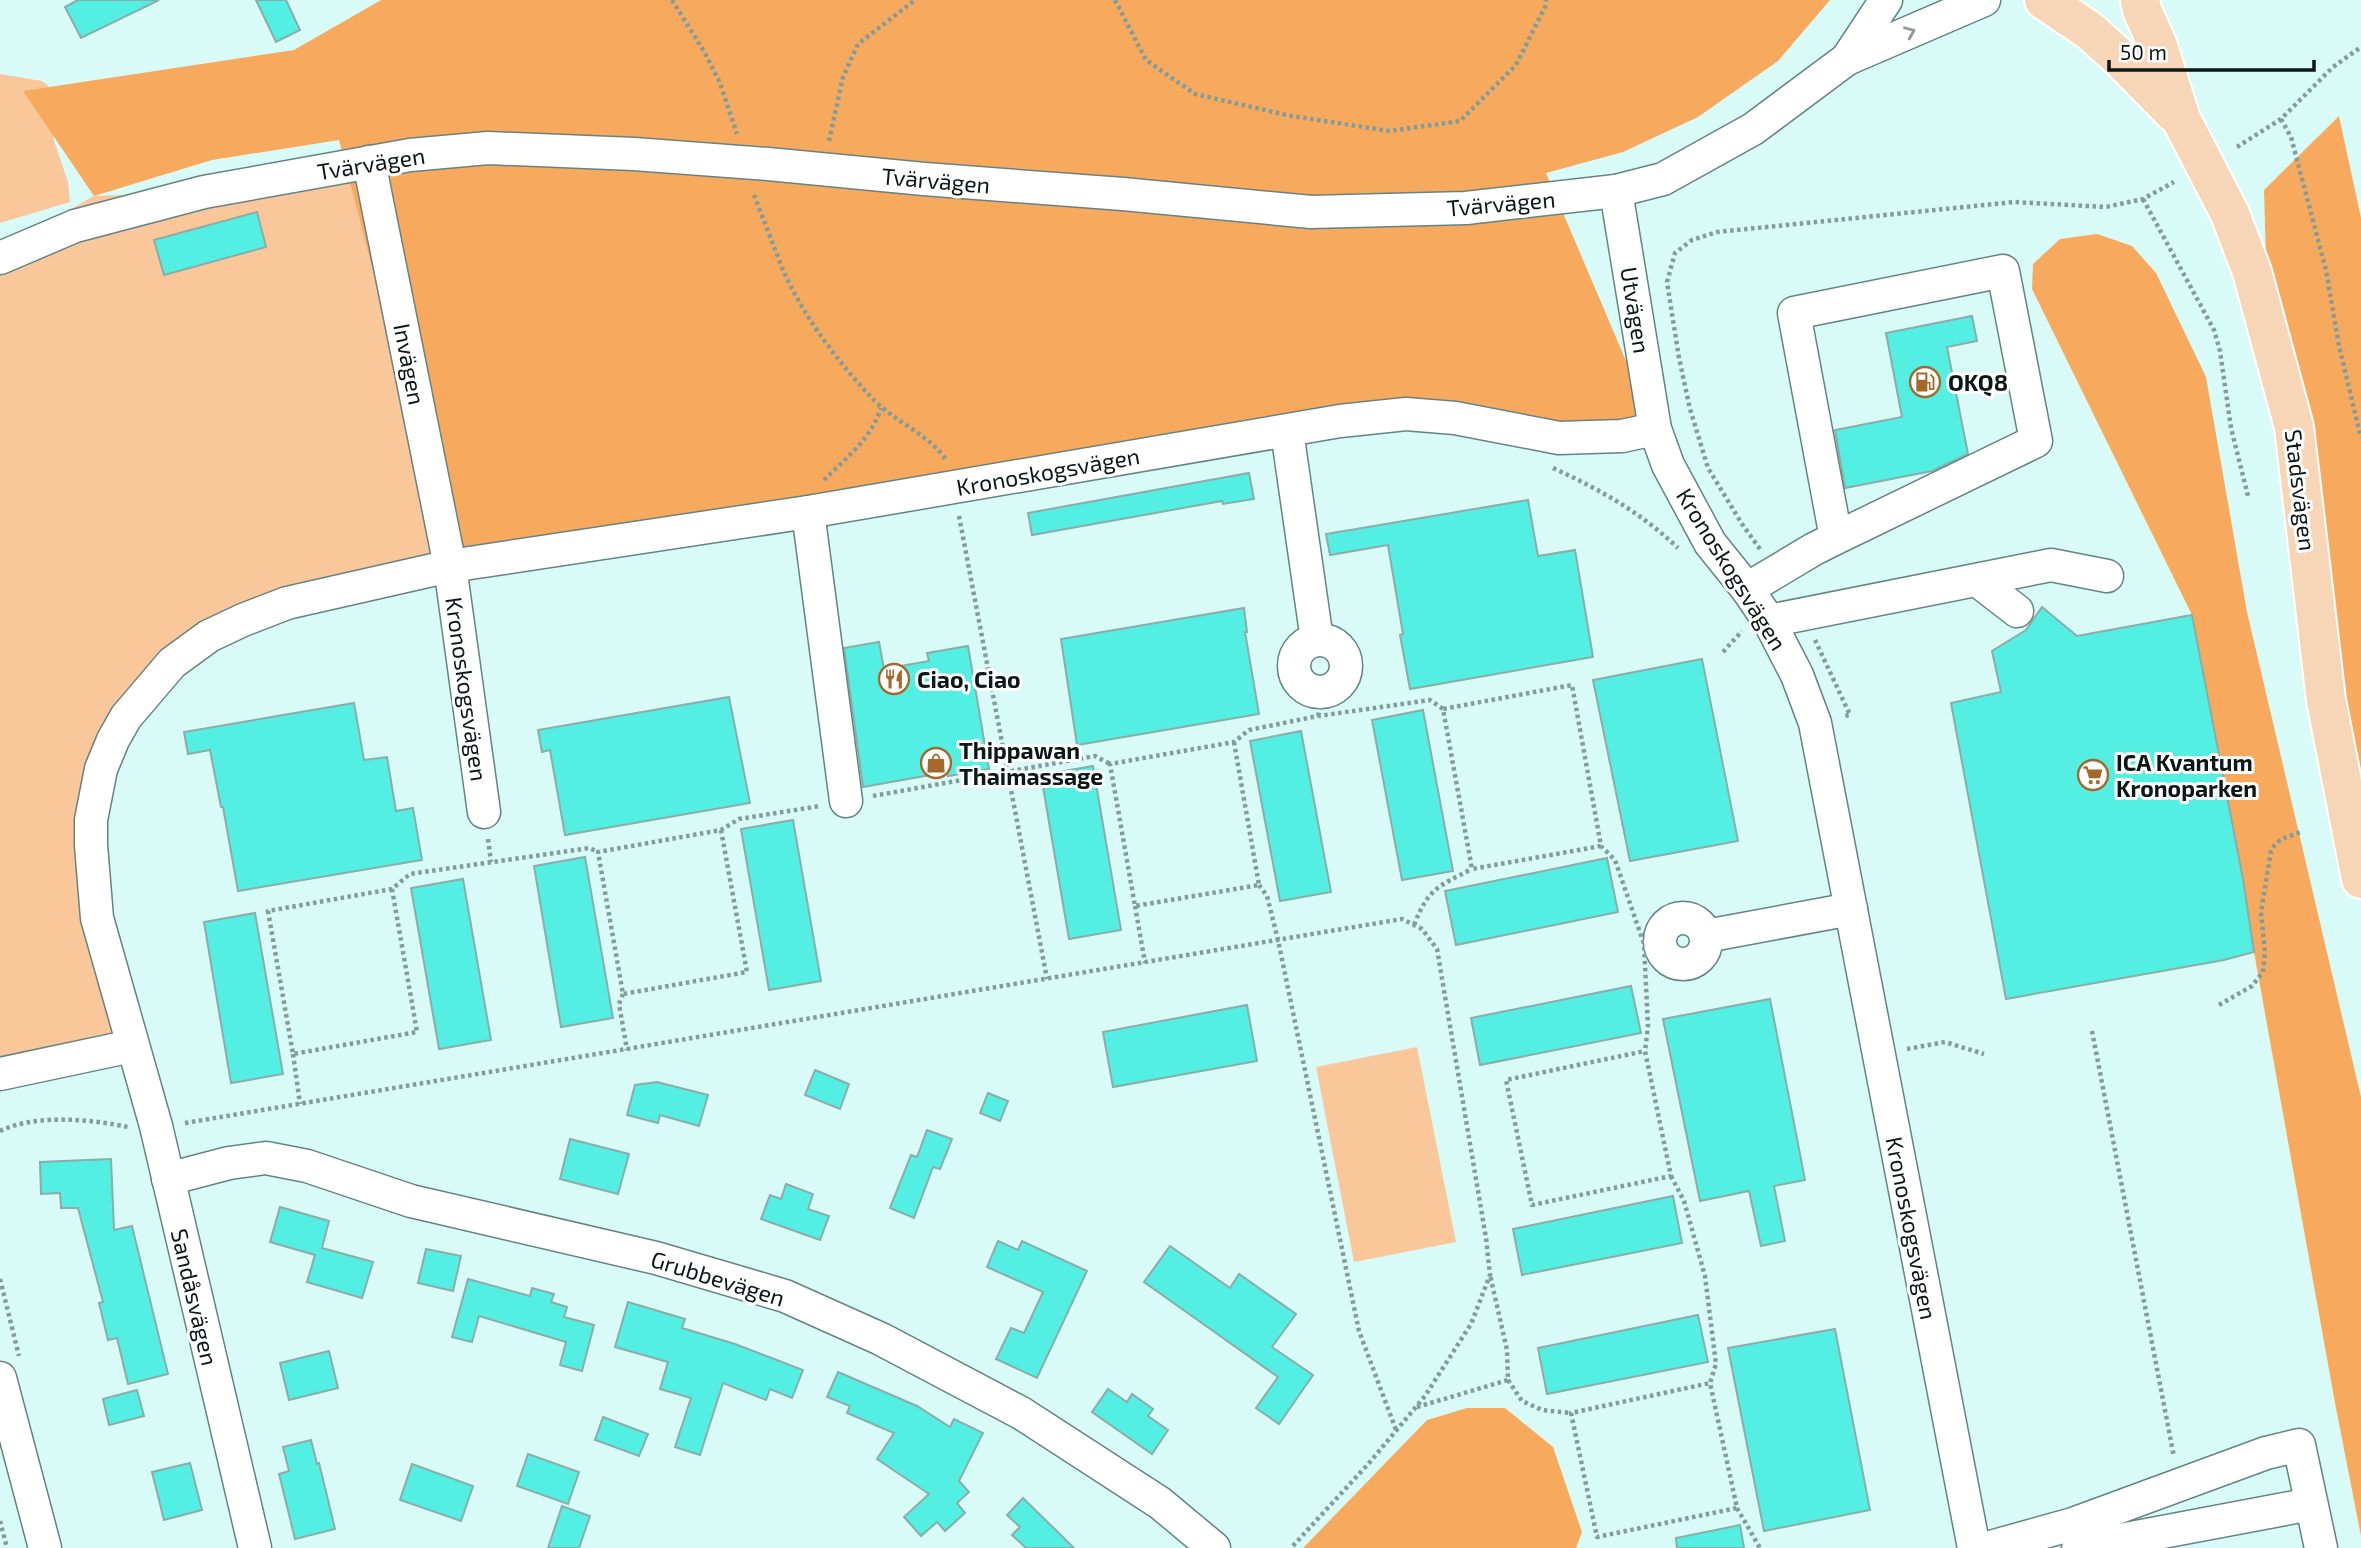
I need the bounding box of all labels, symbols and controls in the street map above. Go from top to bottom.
one-way arrow [1903,26,1915,40]
scale bar [2109,28,2314,72]
text: 50 m [2120,39,2167,64]
street label: Tvärvägen [315,141,427,185]
street label: Tvärvägen [881,161,991,199]
street label: Tvärvägen [1446,184,1556,222]
street label: Utvägen [1615,265,1657,355]
street label: Invägen [388,321,432,407]
fuel station icon: OKQ8 [1908,365,1942,399]
place label: OKQ8 [1948,368,2008,397]
street label: Stadsvägen [2280,428,2322,552]
street label: Kronoskogsvägen [954,441,1142,501]
street label: Kronoskogsvägen [1671,483,1793,655]
street label: Kronoskogsvägen [440,595,494,783]
restaurant icon: Ciao, Ciao [877,662,911,696]
place label: Ciao, Ciao [917,665,1021,693]
place label: Thippawan Thaimassage [959,736,1103,790]
shop icon: Thippawan Thaimassage [919,746,953,780]
place label: ICA Kvantum Kronoparken [2116,748,2257,802]
supermarket icon: ICA Kvantum Kronoparken [2076,758,2110,792]
street label: Kronoskogsvägen [1881,1134,1943,1322]
street label: Sandåsvägen [166,1226,224,1368]
street label: Grubbevägen [648,1244,788,1312]

